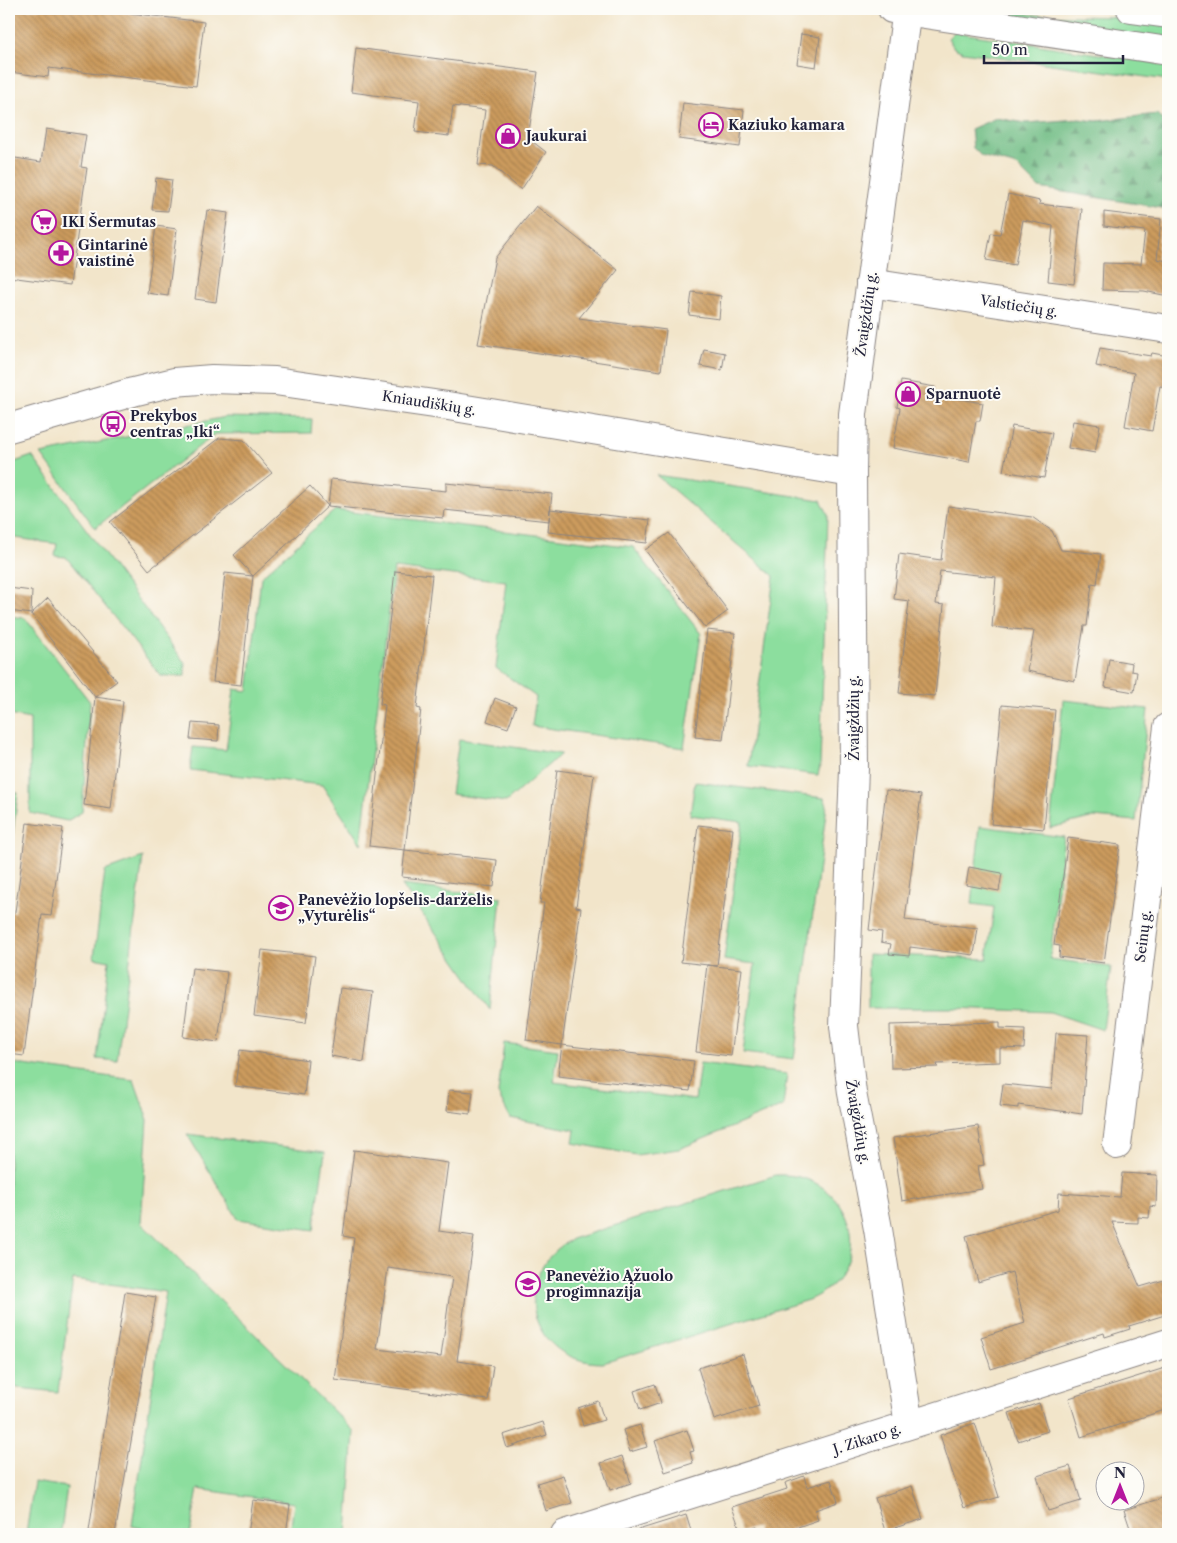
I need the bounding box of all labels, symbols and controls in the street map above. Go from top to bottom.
scale bar [984,32,1123,64]
text: 50 m [992,40,1028,59]
hotel icon: Kaziuko kamara [698,112,724,138]
place label: Kaziuko kamara [728,116,846,134]
shop icon: Jaukurai [495,123,521,149]
place label: Jaukurai [523,127,587,145]
supermarket icon: IKI Šermutas [31,209,57,235]
place label: IKI Šermutas [62,212,156,231]
place label: Gintarinė vaistinė [77,236,148,270]
pharmacy icon: Gintarinė vaistinė [48,240,74,266]
street label: Žvaigždžių g. [850,270,881,358]
street label: Valstiečių g. [978,291,1059,321]
shop icon: Sparnuotė [895,381,921,407]
place label: Sparnuotė [926,385,1001,403]
street label: Kniaudiškių g. [381,387,477,419]
place label: Prekybos centras „Iki“ [130,407,220,441]
bus stop icon: Prekybos centras „Iki“ [100,411,126,437]
street label: Žvaigždžių g. [844,675,863,761]
place label: Panevėžio lopšelis-darželis „Vyturėlis“ [298,891,493,925]
school or university icon: Panevėžio lopšelis-darželis „Vyturėlis“ [268,895,294,921]
street label: Seinų g. [1131,909,1155,963]
street label: Žvaigždžių g. [842,1078,875,1166]
place label: Panevėžio Ąžuolo progimnazija [546,1267,673,1301]
school or university icon: Panevėžio Ąžuolo progimnazija [515,1271,541,1297]
street label: J. Zikaro g. [829,1420,903,1459]
north arrow [1094,1460,1144,1510]
text: N [1114,1464,1126,1482]

